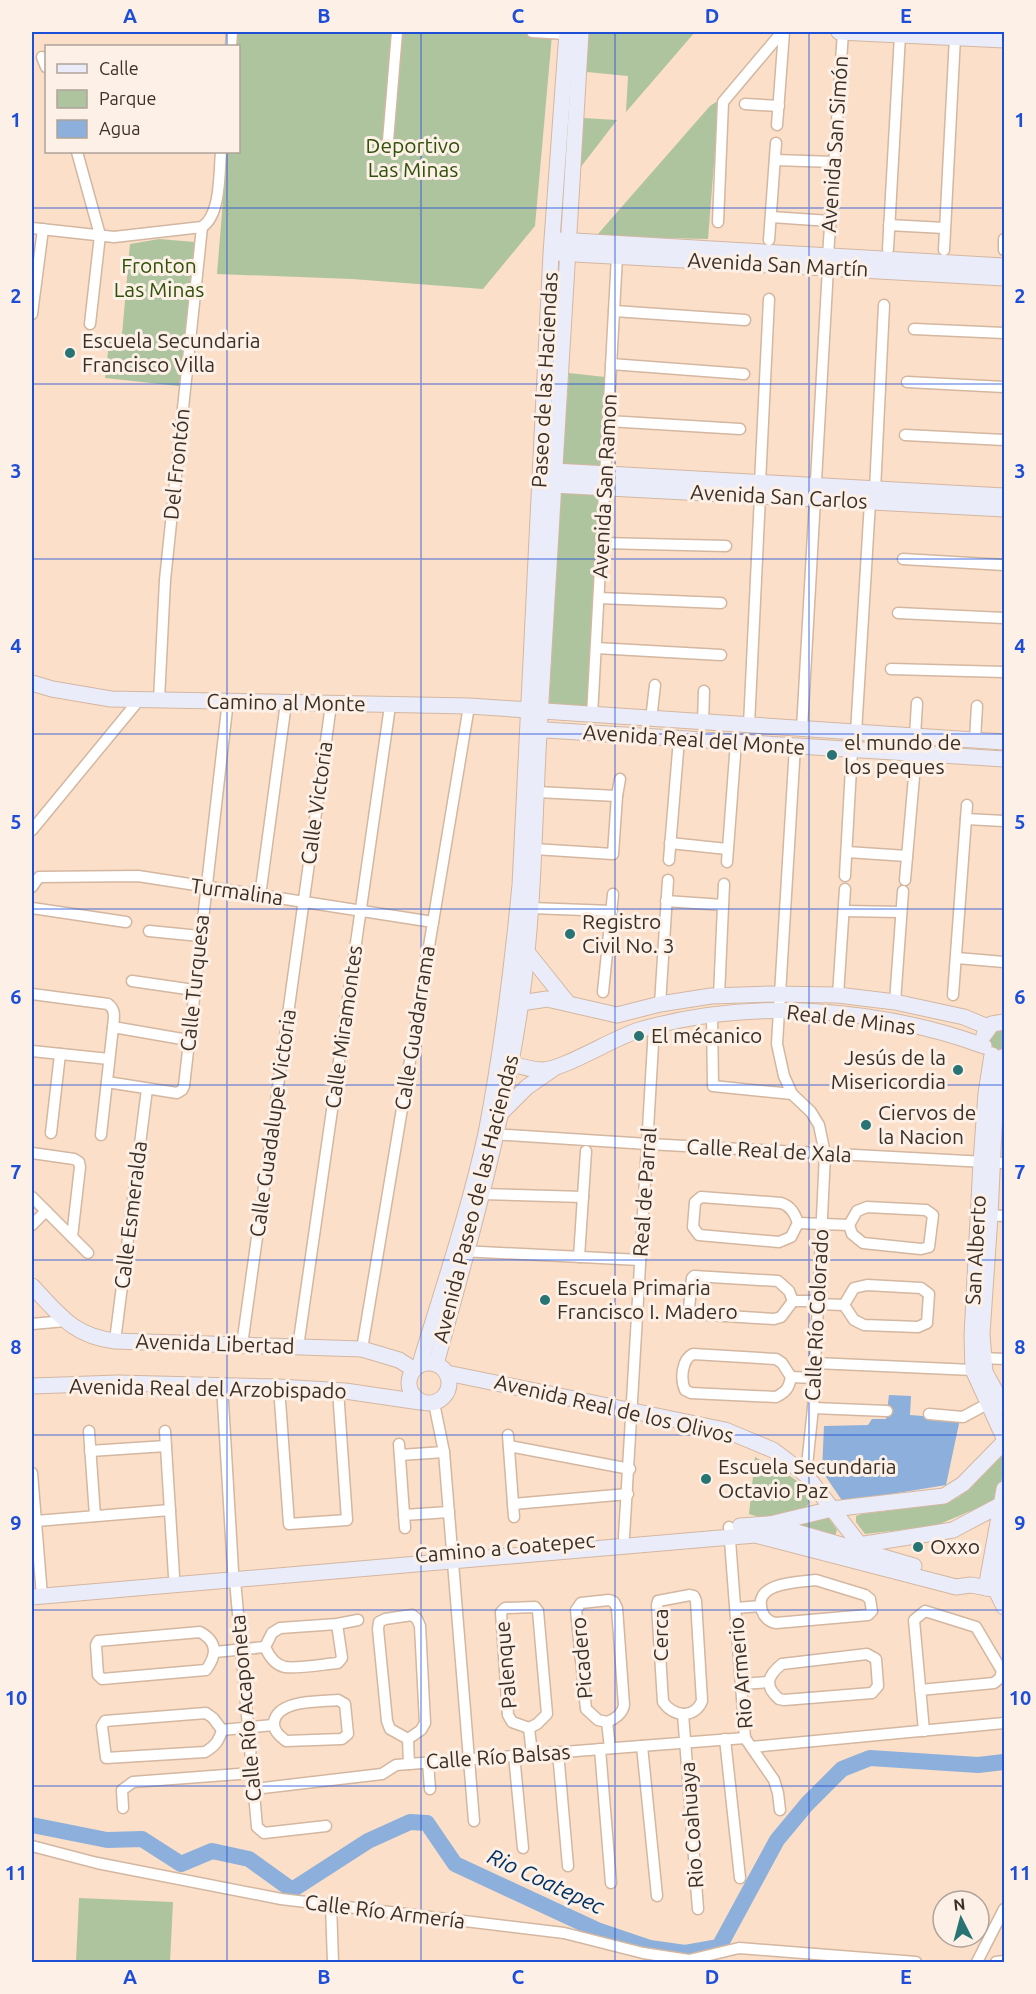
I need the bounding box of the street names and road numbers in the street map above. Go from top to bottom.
street label: Avenida San Simón [816,55,852,233]
street label: Avenida San Martín [687,247,869,281]
street label: Paseo de las Haciendas [526,271,562,488]
street label: Avenida San Ramon [587,393,621,579]
street label: Del Frontón [158,407,194,521]
street label: Avenida San Carlos [690,479,868,513]
street label: Camino al Monte [206,689,366,715]
street label: Avenida Real del Monte [582,719,806,759]
street label: Calle Victoria [295,740,337,866]
street label: Turmalina [189,873,285,909]
street label: Calle Turquesa [175,913,213,1053]
street label: Calle Miramontes [320,944,366,1110]
street label: Calle Guadarrama [389,944,439,1112]
street label: Real de Minas [785,999,917,1039]
street label: Calle Guadalupe Victoria [244,1007,300,1239]
street label: Avenida Paseo de las Haciendas [428,1052,522,1345]
street label: Real de Parral [628,1126,660,1257]
street label: Calle Real de Xala [686,1134,852,1166]
street label: Calle Esmeralda [109,1139,151,1290]
street label: San Alberto [960,1194,990,1306]
street label: Calle Río Colorado [800,1228,833,1402]
street label: Avenida Libertad [135,1328,295,1358]
street label: Avenida Real de los Olivos [492,1369,736,1447]
street label: Avenida Real del Arzobispado [69,1374,347,1402]
street label: Camino a Coatepec [414,1527,596,1567]
street label: Cerca [648,1609,672,1661]
street label: Calle Río Acaponeta [225,1614,265,1803]
street label: Picadero [565,1616,597,1700]
street label: Rio Armerio [723,1616,757,1730]
street label: Palenque [489,1620,521,1710]
street label: Calle Río Balsas [425,1739,571,1773]
street label: Rio Coahuaya [675,1761,707,1889]
street label: Calle Río Armería [303,1889,467,1933]

